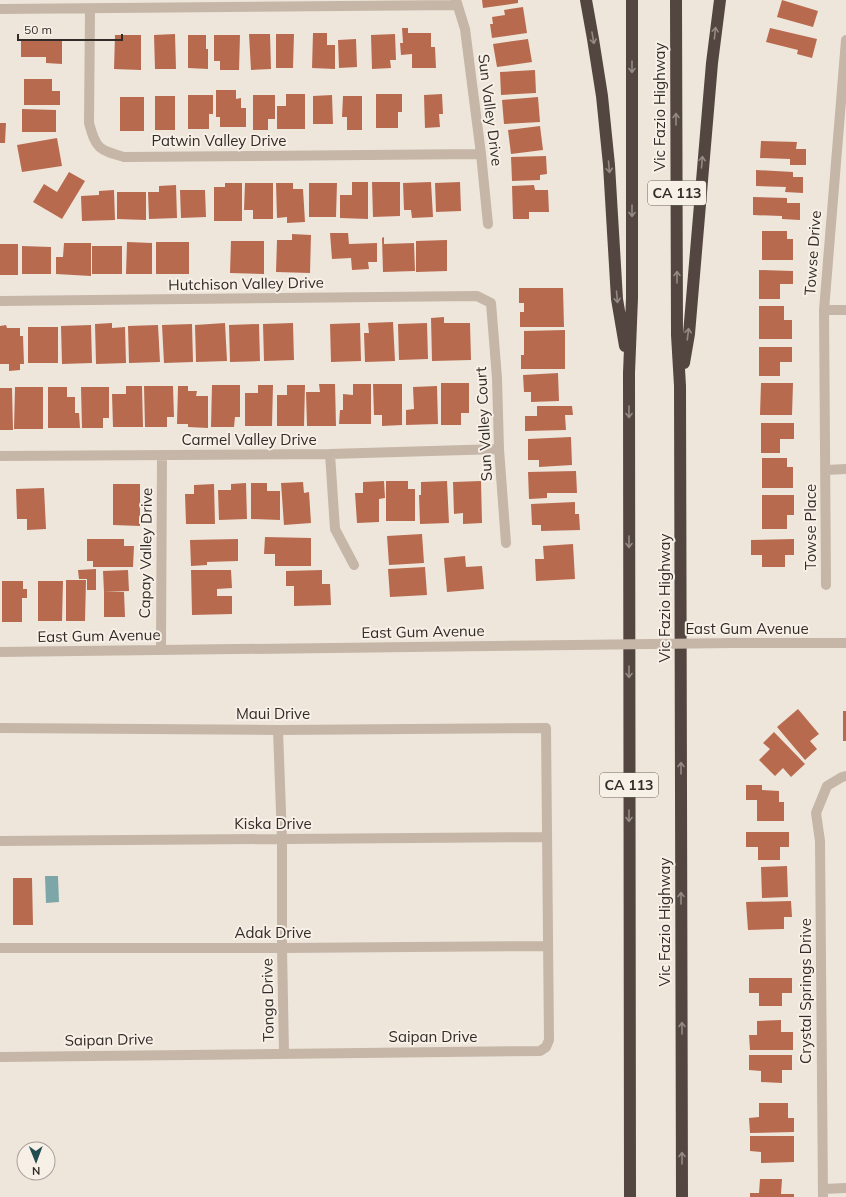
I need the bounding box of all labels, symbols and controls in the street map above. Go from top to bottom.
scale bar [18,16,122,42]
text: 50 m [24,22,52,37]
one-way arrow [711,27,718,40]
one-way arrow [589,31,597,44]
street label: Vic Fazio Highway [650,43,669,171]
street label: Sun Valley Drive [474,53,507,167]
one-way arrow [628,60,636,73]
one-way arrow [672,113,680,126]
street label: Patwin Valley Drive [152,131,287,150]
one-way arrow [699,156,706,169]
one-way arrow [606,160,613,173]
road number: CA 113 [648,181,706,205]
one-way arrow [628,204,636,217]
street label: Towse Drive [800,210,825,296]
one-way arrow [673,271,681,284]
street label: Hutchison Valley Drive [168,273,324,294]
one-way arrow [614,290,621,303]
one-way arrow [685,328,692,341]
street label: Sun Valley Court [471,366,496,482]
one-way arrow [625,405,633,418]
street label: Carmel Valley Drive [181,430,317,449]
street label: Towse Place [801,484,820,570]
street label: Capay Valley Drive [135,487,156,619]
street label: Vic Fazio Highway [655,534,674,662]
one-way arrow [625,535,633,548]
street label: East Gum Avenue [685,619,809,638]
street label: East Gum Avenue [361,621,485,642]
street label: East Gum Avenue [37,625,161,646]
one-way arrow [625,665,633,678]
street label: Maui Drive [236,704,310,723]
one-way arrow [677,762,685,775]
road number: CA 113 [600,773,658,797]
one-way arrow [625,809,633,822]
street label: Kiska Drive [234,814,312,833]
street label: Vic Fazio Highway [655,858,674,986]
one-way arrow [677,892,685,905]
street label: Crystal Springs Drive [796,918,815,1064]
street label: Adak Drive [235,923,311,942]
street label: Tonga Drive [257,958,278,1042]
one-way arrow [678,1022,686,1035]
street label: Saipan Drive [389,1027,477,1046]
street label: Saipan Drive [64,1029,154,1050]
north arrow [16,1141,56,1181]
one-way arrow [678,1152,686,1165]
text: N [32,1164,40,1178]

